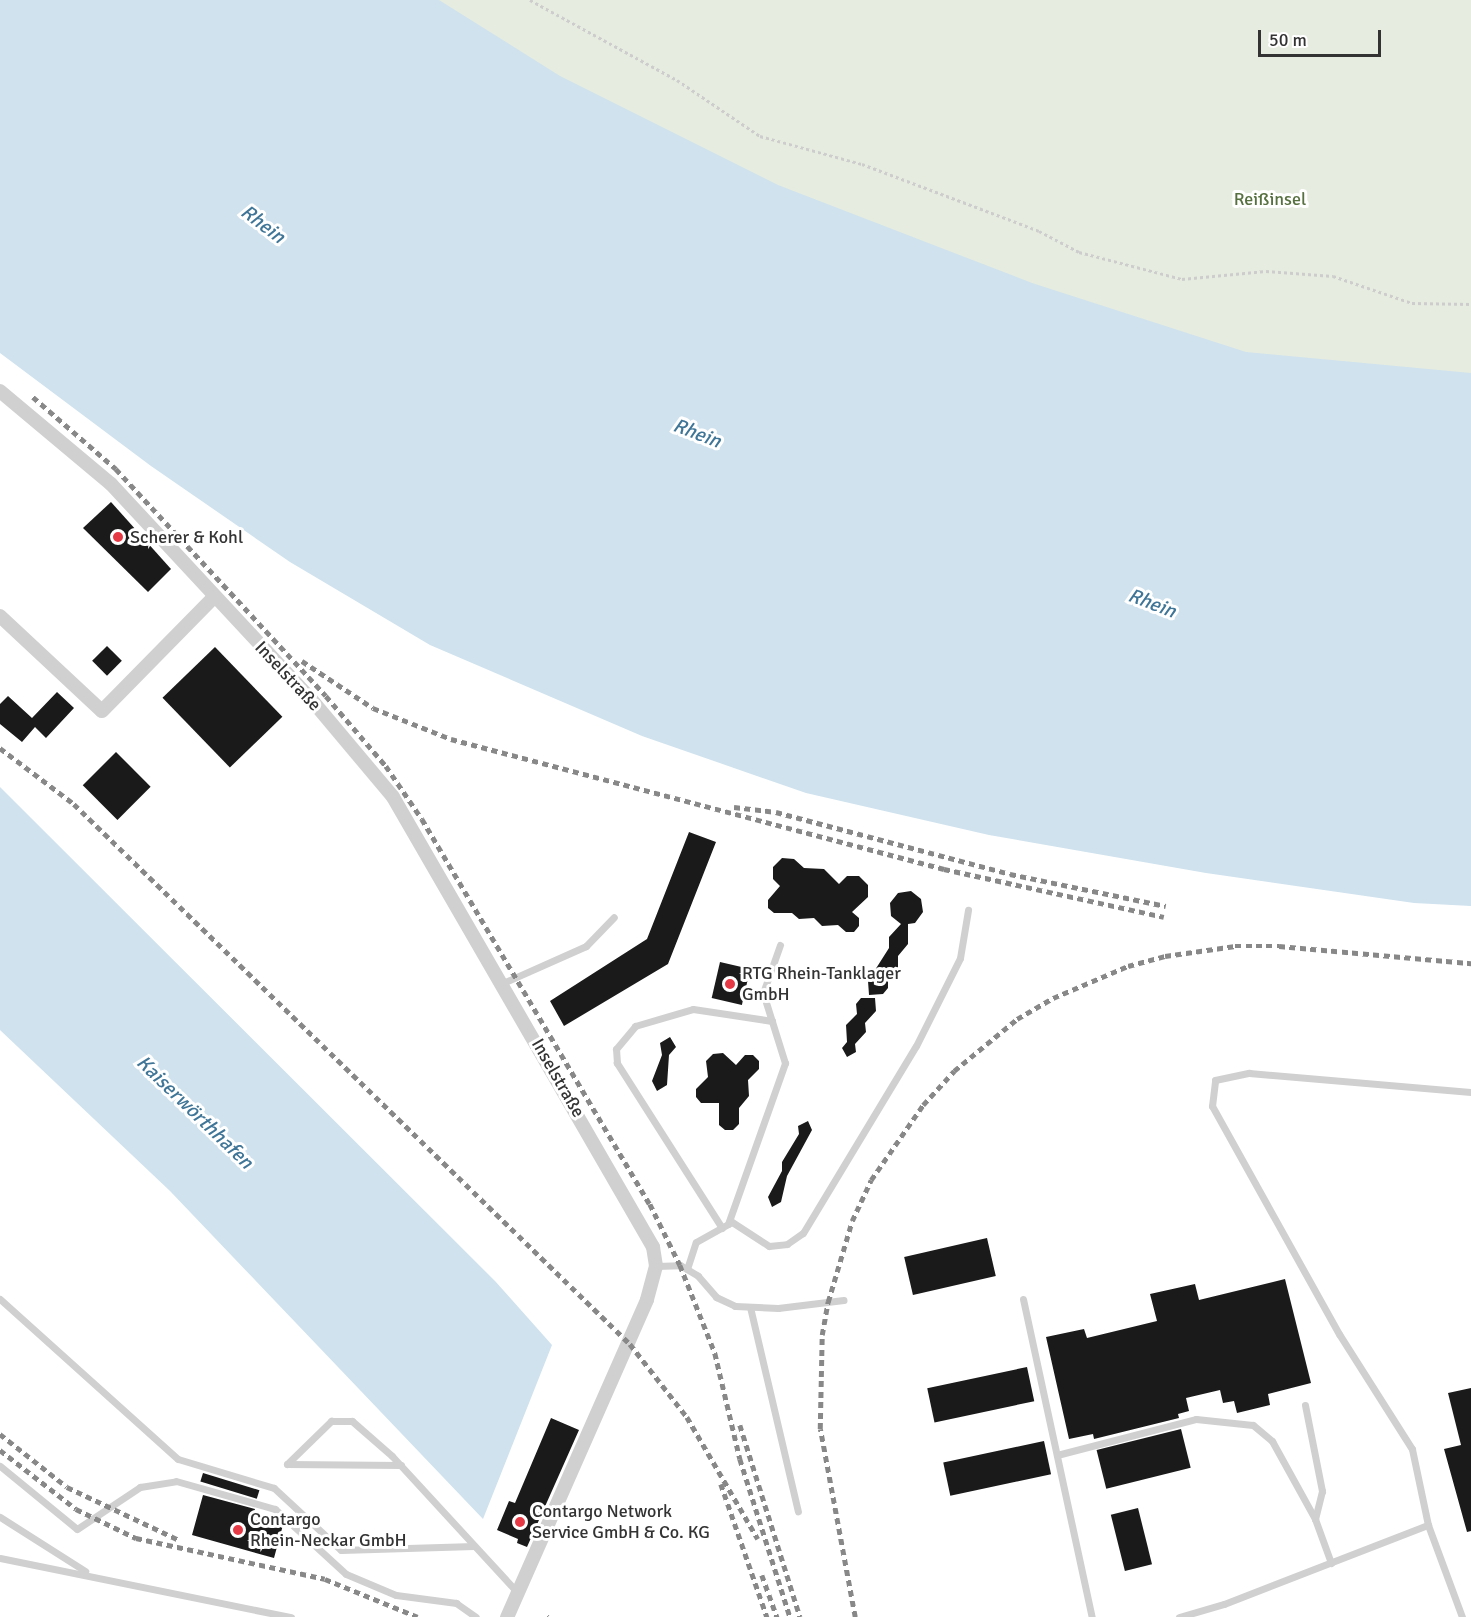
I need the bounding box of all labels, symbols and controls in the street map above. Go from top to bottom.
scale bar [1261,18,1384,56]
text: 50 m [1269,29,1307,51]
park label: Reißinsel [1234,188,1306,210]
water label: Rhein [236,200,290,248]
water label: Rhein [670,413,724,453]
place label: Scherer & Kohl [130,526,243,548]
marker: Scherer & Kohl [111,530,125,544]
water label: Rhein [1125,583,1179,623]
street label: Inselstraße [250,637,326,715]
place label: RTG Rhein-Tanklager GmbH [742,963,901,1006]
marker: RTG Rhein-Tanklager GmbH [723,977,737,991]
street label: Inselstraße [527,1035,589,1121]
water label: Kaiserwörthhafen [132,1050,258,1174]
place label: Contargo Network Service GmbH & Co. KG [532,1501,710,1544]
place label: Contargo Rhein-Neckar GmbH [250,1509,407,1552]
marker: Contargo Network Service GmbH & Co. KG [513,1515,527,1529]
marker: Contargo Rhein-Neckar GmbH [231,1523,245,1537]

